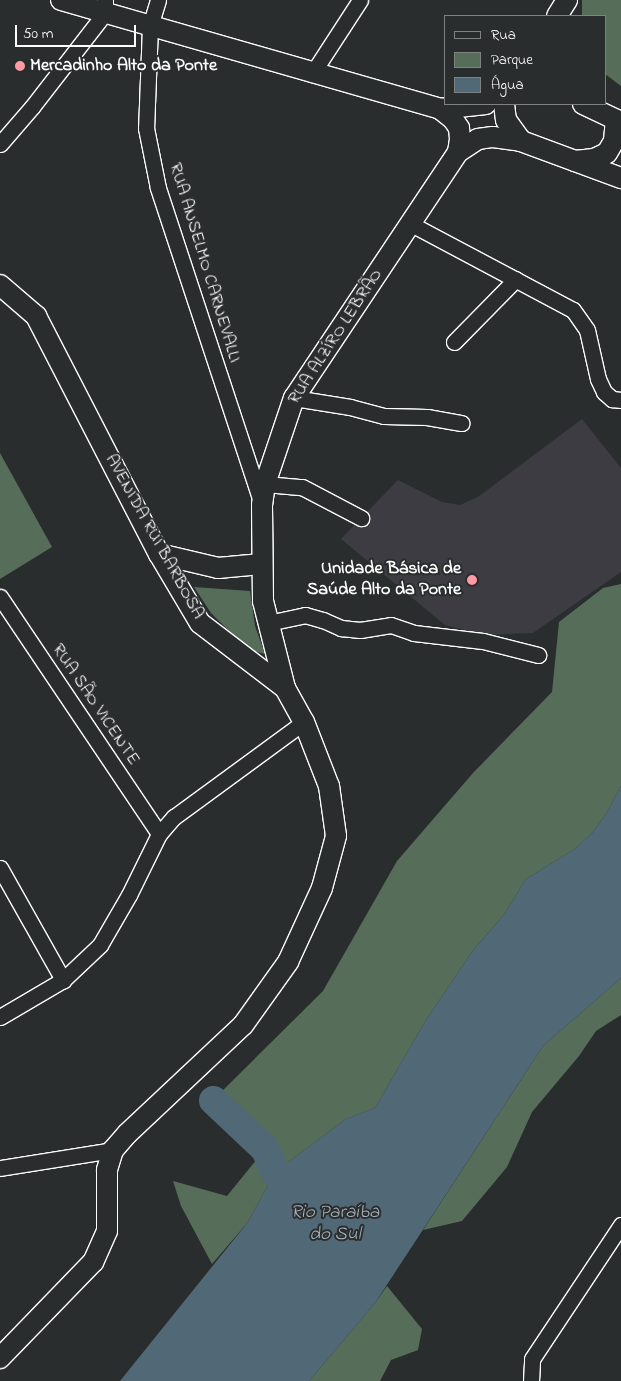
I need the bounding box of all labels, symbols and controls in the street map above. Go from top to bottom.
scale bar [18,15,139,47]
legend [444,15,606,105]
text: 50 m [23,23,53,45]
text: Rua [491,24,516,46]
text: Parque [491,49,533,71]
place label: Mercadinho Alto da Ponte [30,55,217,77]
marker: Mercadinho Alto da Ponte [14,60,26,72]
text: Água [491,74,524,96]
street label: RUA ANSELMO CARNEVALLI [163,161,245,365]
street label: RUA ALZÍRO LEBRÃO [284,265,388,409]
street label: AVENIDA RUI BARBOSA [100,451,208,623]
place label: Unidade Básica de Saúde Alto da Ponte [307,559,461,602]
marker: Unidade Básica de Saúde Alto da Ponte [465,573,479,587]
street label: RUA SÃO VICENTE [46,640,144,770]
water label: Rio Paraíba do Sul [291,1202,379,1246]

